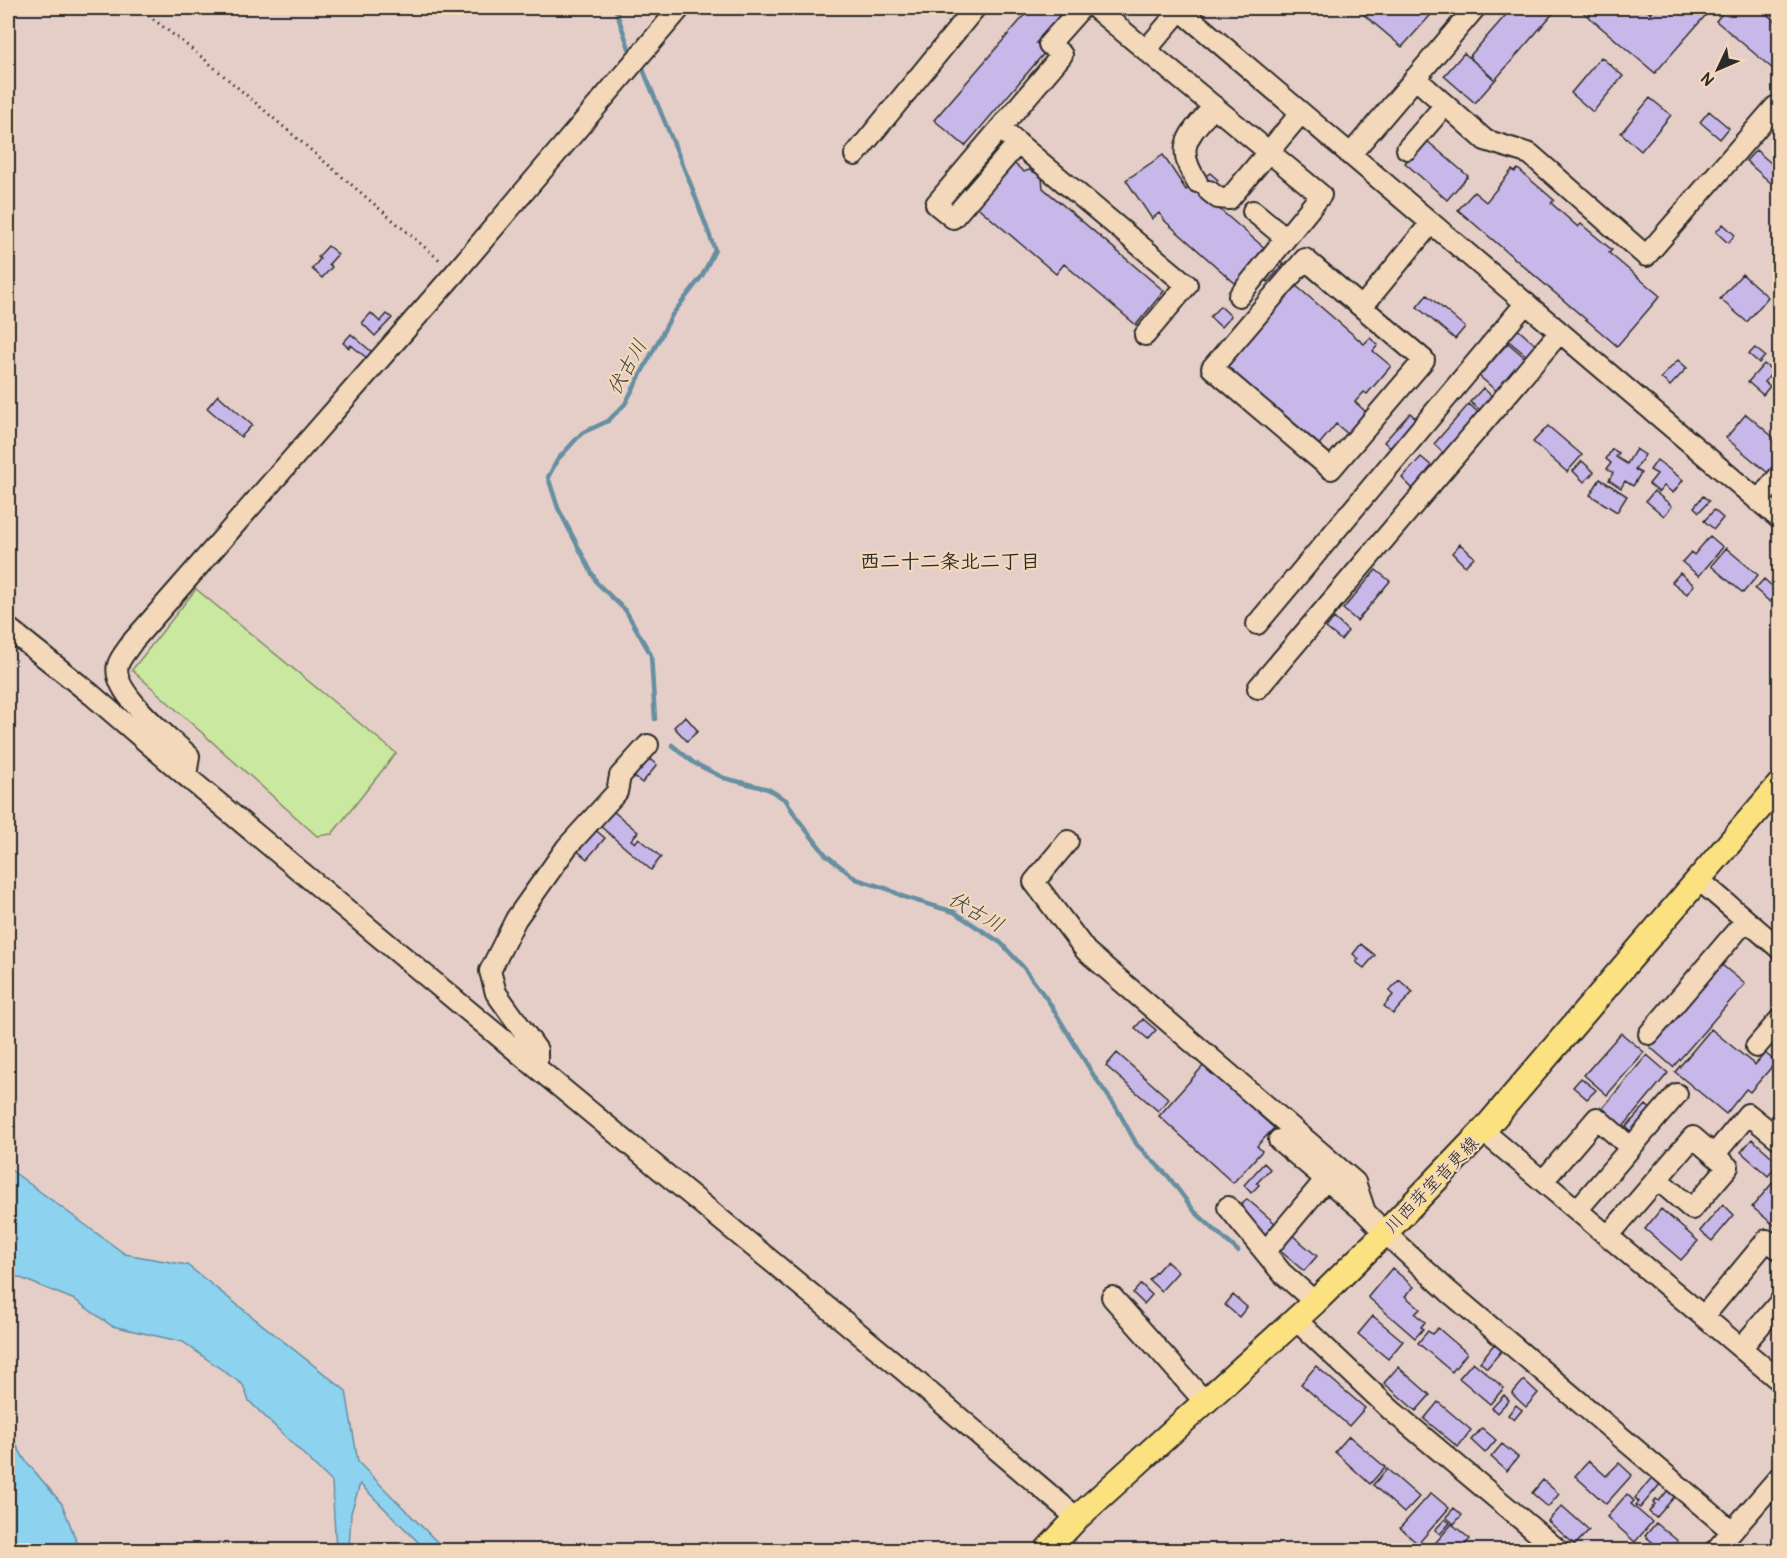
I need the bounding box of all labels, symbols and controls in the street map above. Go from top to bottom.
north arrow [1688,39,1748,99]
text: N [1697,68,1719,90]
water label: 伏古川 [602,335,652,399]
district label: 西二十二条北二丁目 [860,549,1040,574]
water label: 伏古川 [944,886,1008,938]
street label: 川西芽室音更線 [1380,1132,1484,1238]

